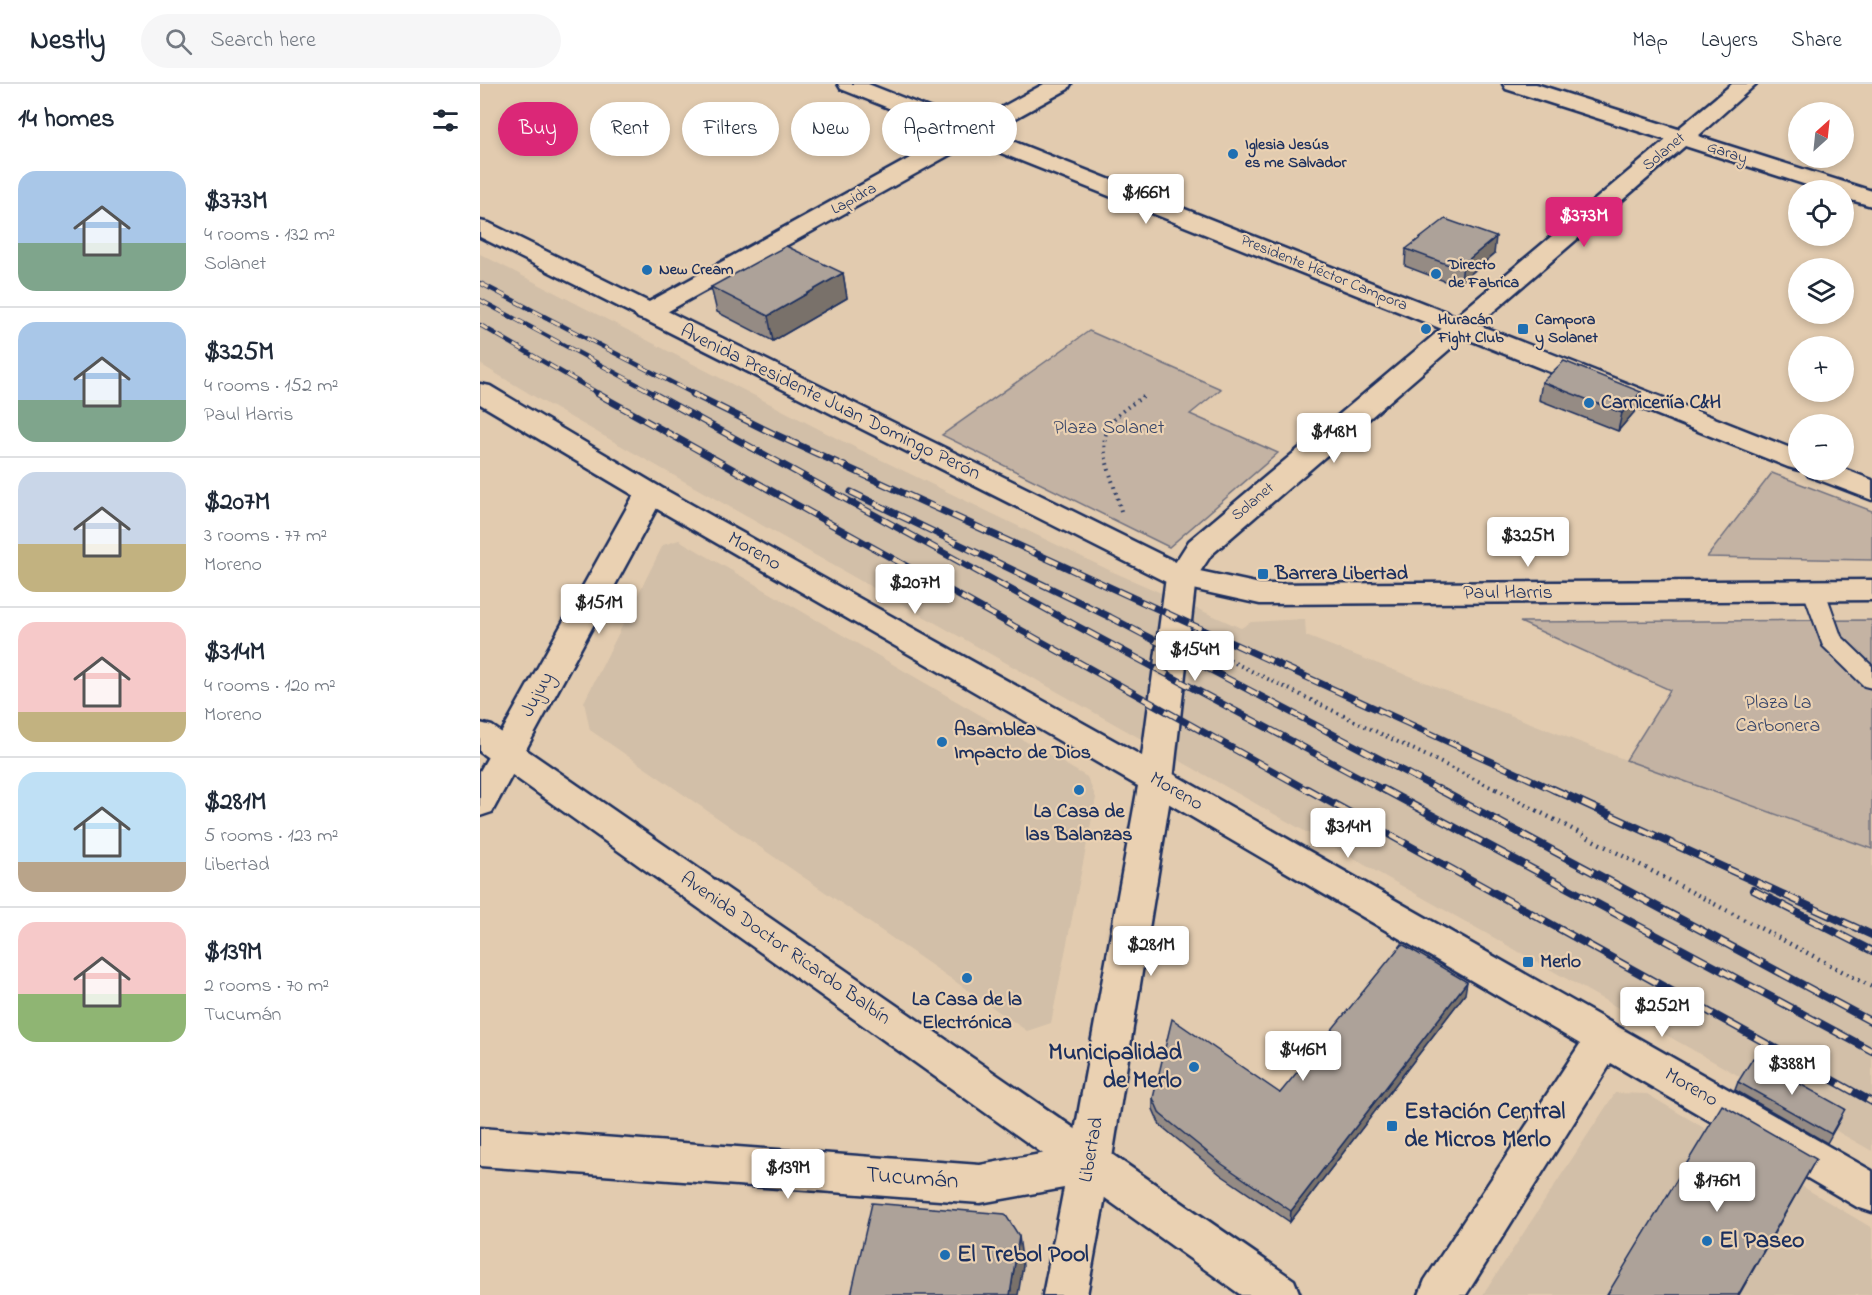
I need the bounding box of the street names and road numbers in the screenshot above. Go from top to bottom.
street label: Solanet [1637,126,1691,177]
street label: Garay [1704,135,1750,171]
street label: Lapidra [827,177,881,221]
street label: Presidente Héctor Campora [1237,228,1411,318]
street label: Avenida Presidente Juan Domingo Perón [674,317,985,490]
street label: Solanet [1226,476,1280,527]
street label: Moreno [722,525,786,579]
street label: Paul Harris [1463,579,1553,608]
street label: Jujuy [514,667,562,723]
street label: Moreno [1144,765,1208,819]
street label: Avenida Doctor Ricardo Balbín [674,865,896,1033]
street label: Moreno [1659,1061,1723,1115]
street label: Libertad [1072,1115,1112,1185]
street label: Tucumán [864,1158,960,1200]

